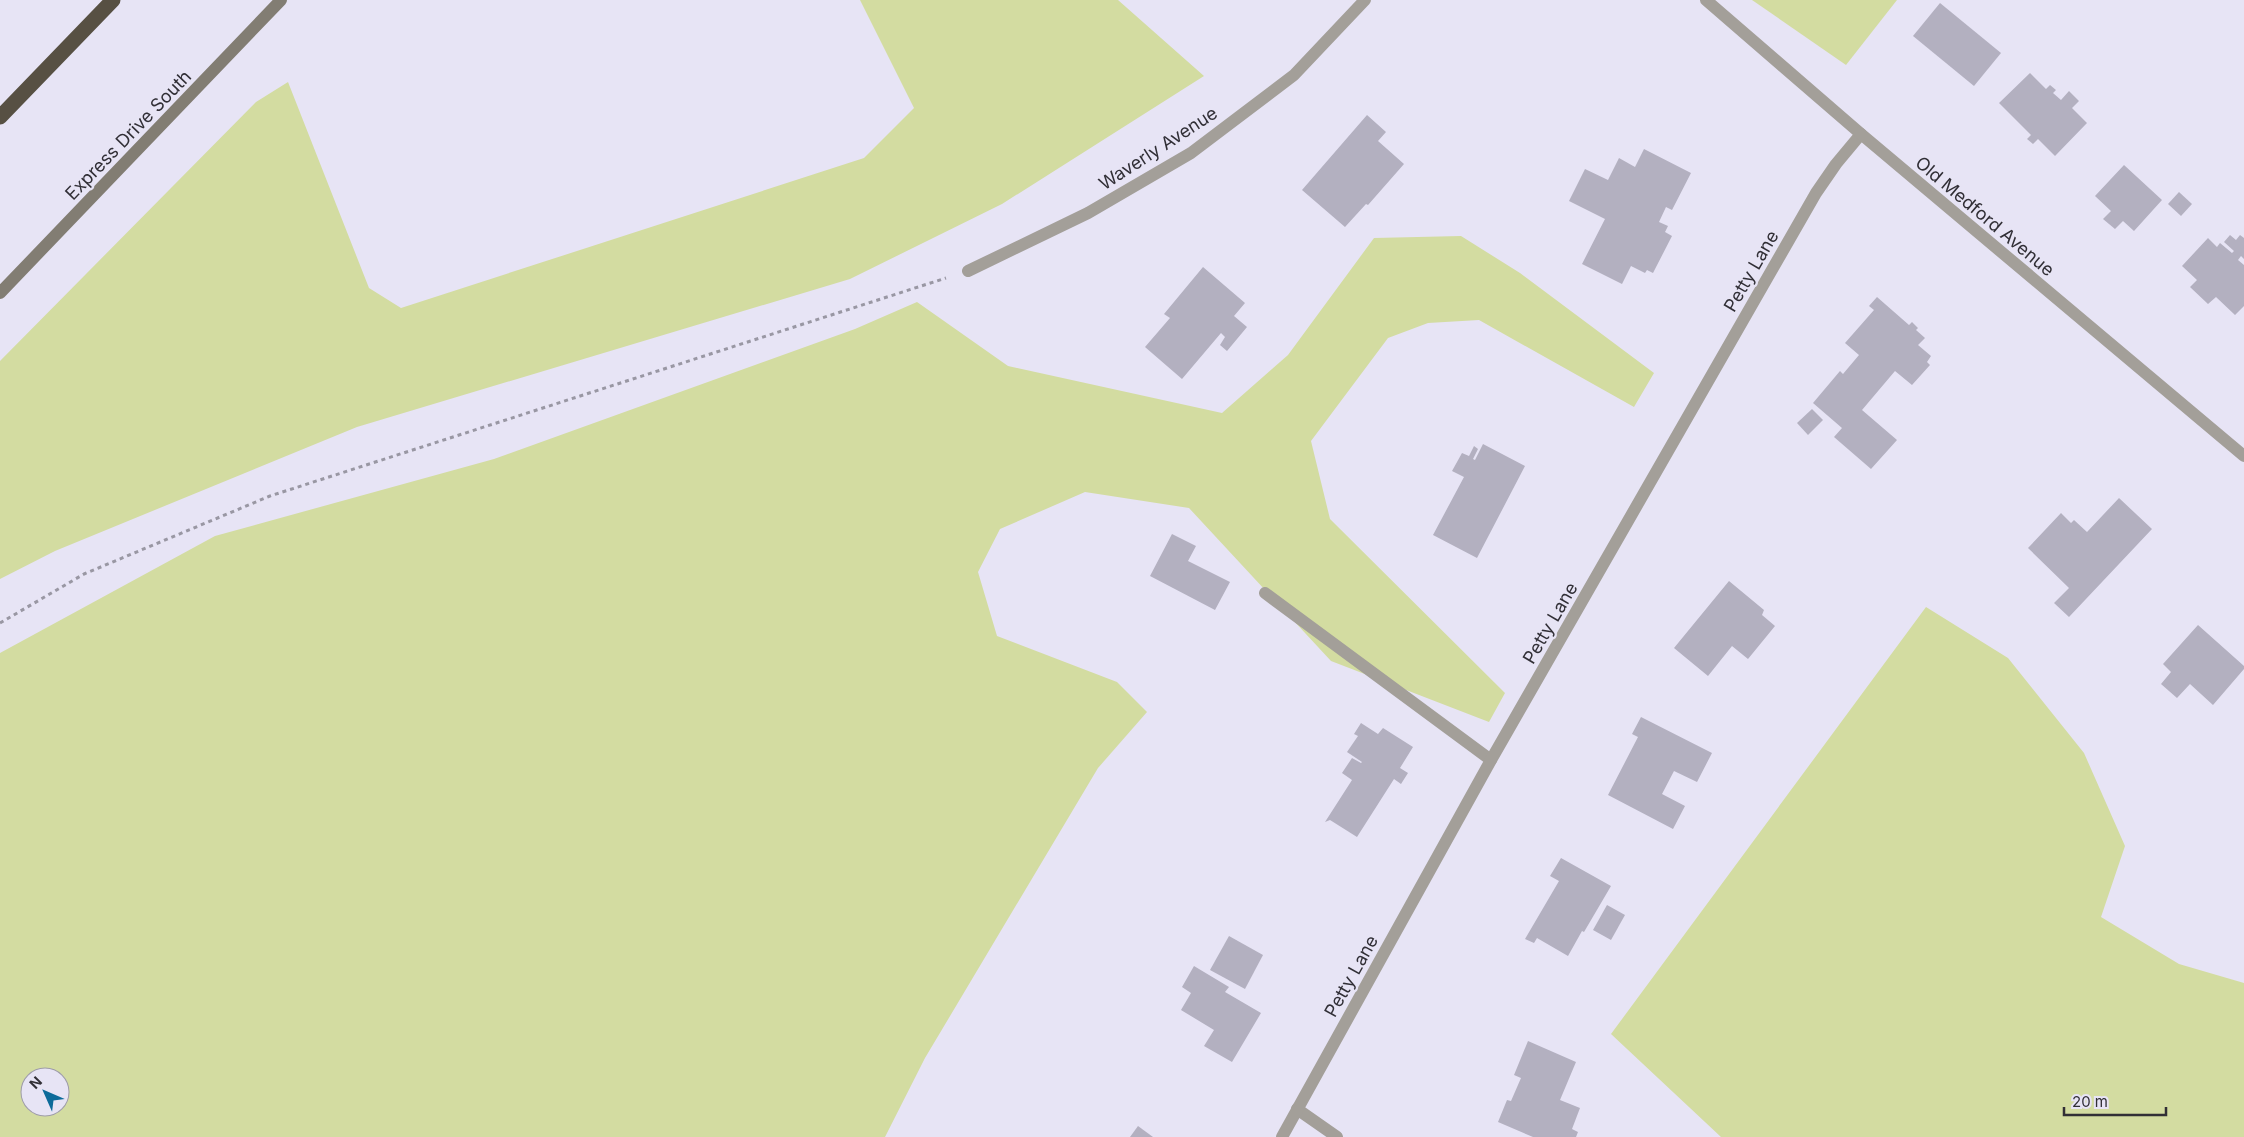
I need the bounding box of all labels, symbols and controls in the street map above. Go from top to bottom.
street label: Express Drive South [61,66,195,204]
street label: Waverly Avenue [1095,102,1221,194]
street label: Old Medford Avenue [1911,152,2059,280]
street label: Petty Lane [1719,227,1783,315]
street label: Petty Lane [1518,579,1582,667]
street label: Petty Lane [1320,931,1382,1021]
north arrow [20,1067,70,1117]
text: N [26,1073,45,1092]
scale bar [2064,1084,2166,1116]
text: 20 m [2072,1092,2108,1111]

